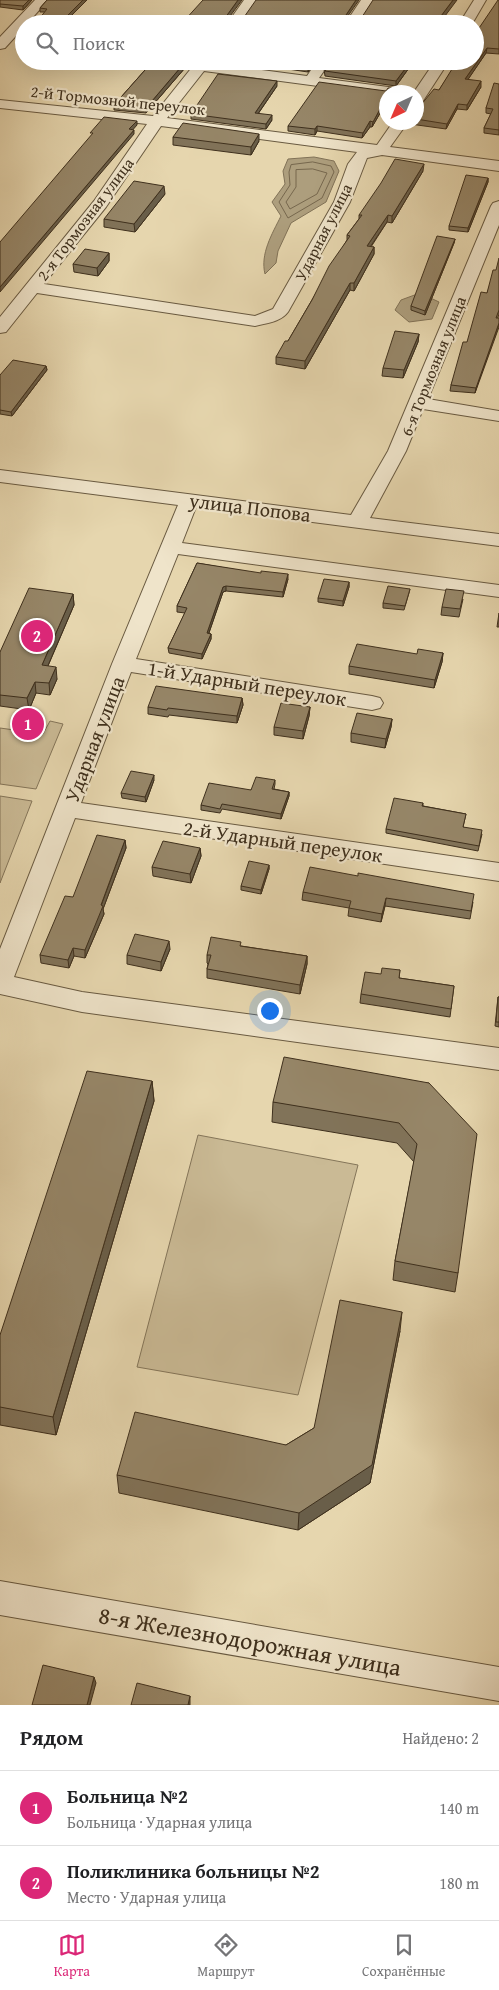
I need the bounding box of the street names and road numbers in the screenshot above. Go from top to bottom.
street label: 2-й Тормозной переулок [30,79,207,121]
street label: 2-я Тормозная улица [31,152,140,286]
street label: Ударная улица [288,179,358,285]
street label: 6-я Тормозная улица [394,292,472,439]
street label: улица Попова [187,485,313,529]
street label: 1-й Ударный переулок [146,653,349,713]
street label: Ударная улица [57,671,132,806]
street label: 2-й Ударный переулок [182,813,385,869]
street label: 8-я Железнодорожная улица [96,1597,405,1685]

